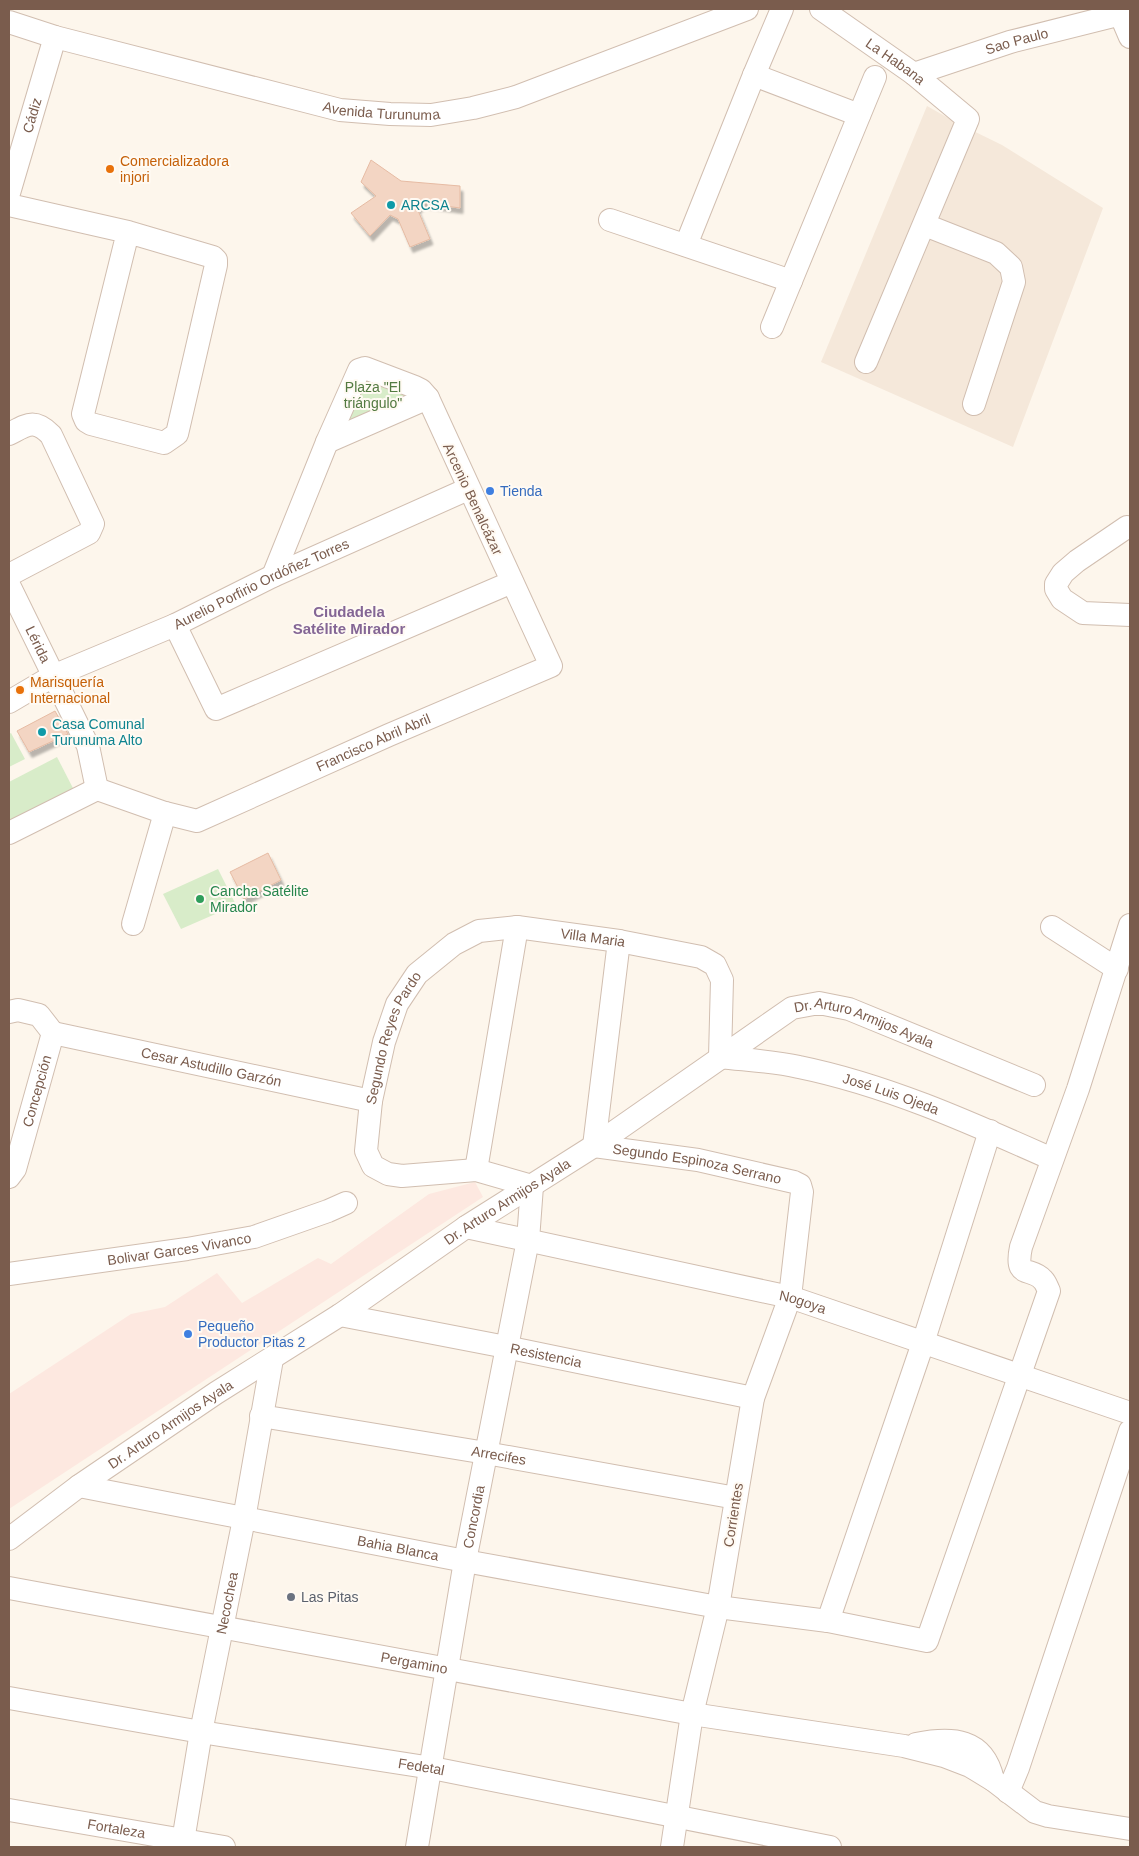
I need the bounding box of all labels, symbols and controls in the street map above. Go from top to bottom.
street label: Sao Paulo [983,25,1050,58]
street label: La Habana [863,35,928,88]
street label: Cádiz [19,96,45,135]
street label: Avenida Turunuma [321,98,441,123]
place label: Comercializadora injori [120,153,229,185]
marker: Comercializadora injori [104,163,116,175]
place label: ARCSA [401,197,450,213]
marker: ARCSA [385,199,397,211]
park label: Plaza "El triángulo" [344,379,402,411]
street label: Arcenio Benalcázar [440,441,506,558]
place label: Tienda [500,483,543,499]
marker: Tienda [484,485,496,497]
street label: Aurelio Porfirio Ordóñez Torres [171,535,351,632]
district label: Ciudadela Satélite Mirador [293,603,405,637]
street label: Lérida [22,623,54,665]
place label: Marisquería Internacional [30,674,110,706]
marker: Marisquería Internacional [14,684,26,696]
street label: Francisco Abril Abril [314,710,433,775]
place label: Casa Comunal Turunuma Alto [52,716,145,748]
marker: Casa Comunal Turunuma Alto [36,726,48,738]
place label: Cancha Satélite Mirador [210,883,309,915]
marker: Cancha Satélite Mirador [194,893,206,905]
street label: Villa Maria [560,925,627,950]
street label: Segundo Reyes Pardo [362,968,424,1106]
street label: Dr. Arturo Armijos Ayala [793,994,936,1051]
street label: Cesar Astudillo Garzón [140,1044,283,1090]
street label: Concepción [19,1053,54,1129]
street label: José Luis Ojeda [841,1070,941,1118]
street label: Segundo Espinoza Serrano [612,1141,783,1187]
street label: Dr. Arturo Armijos Ayala [441,1155,573,1248]
street label: Bolivar Garces Vivanco [106,1230,253,1268]
street label: Nogoya [778,1287,828,1317]
place label: Pequeño Productor Pitas 2 [198,1318,306,1350]
marker: Pequeño Productor Pitas 2 [182,1328,194,1340]
street label: Resistencia [509,1340,583,1370]
street label: Dr. Arturo Armijos Ayala [105,1376,236,1472]
street label: Arrecifes [470,1443,527,1468]
street label: Corrientes [720,1482,746,1548]
street label: Concordia [460,1484,488,1550]
street label: Bahia Blanca [356,1532,440,1564]
street label: Necochea [213,1570,241,1636]
place label: Las Pitas [301,1589,359,1605]
marker: Las Pitas [285,1591,297,1603]
street label: Pergamino [379,1649,449,1677]
street label: Fedetal [397,1755,446,1778]
street label: Fortaleza [86,1816,147,1841]

